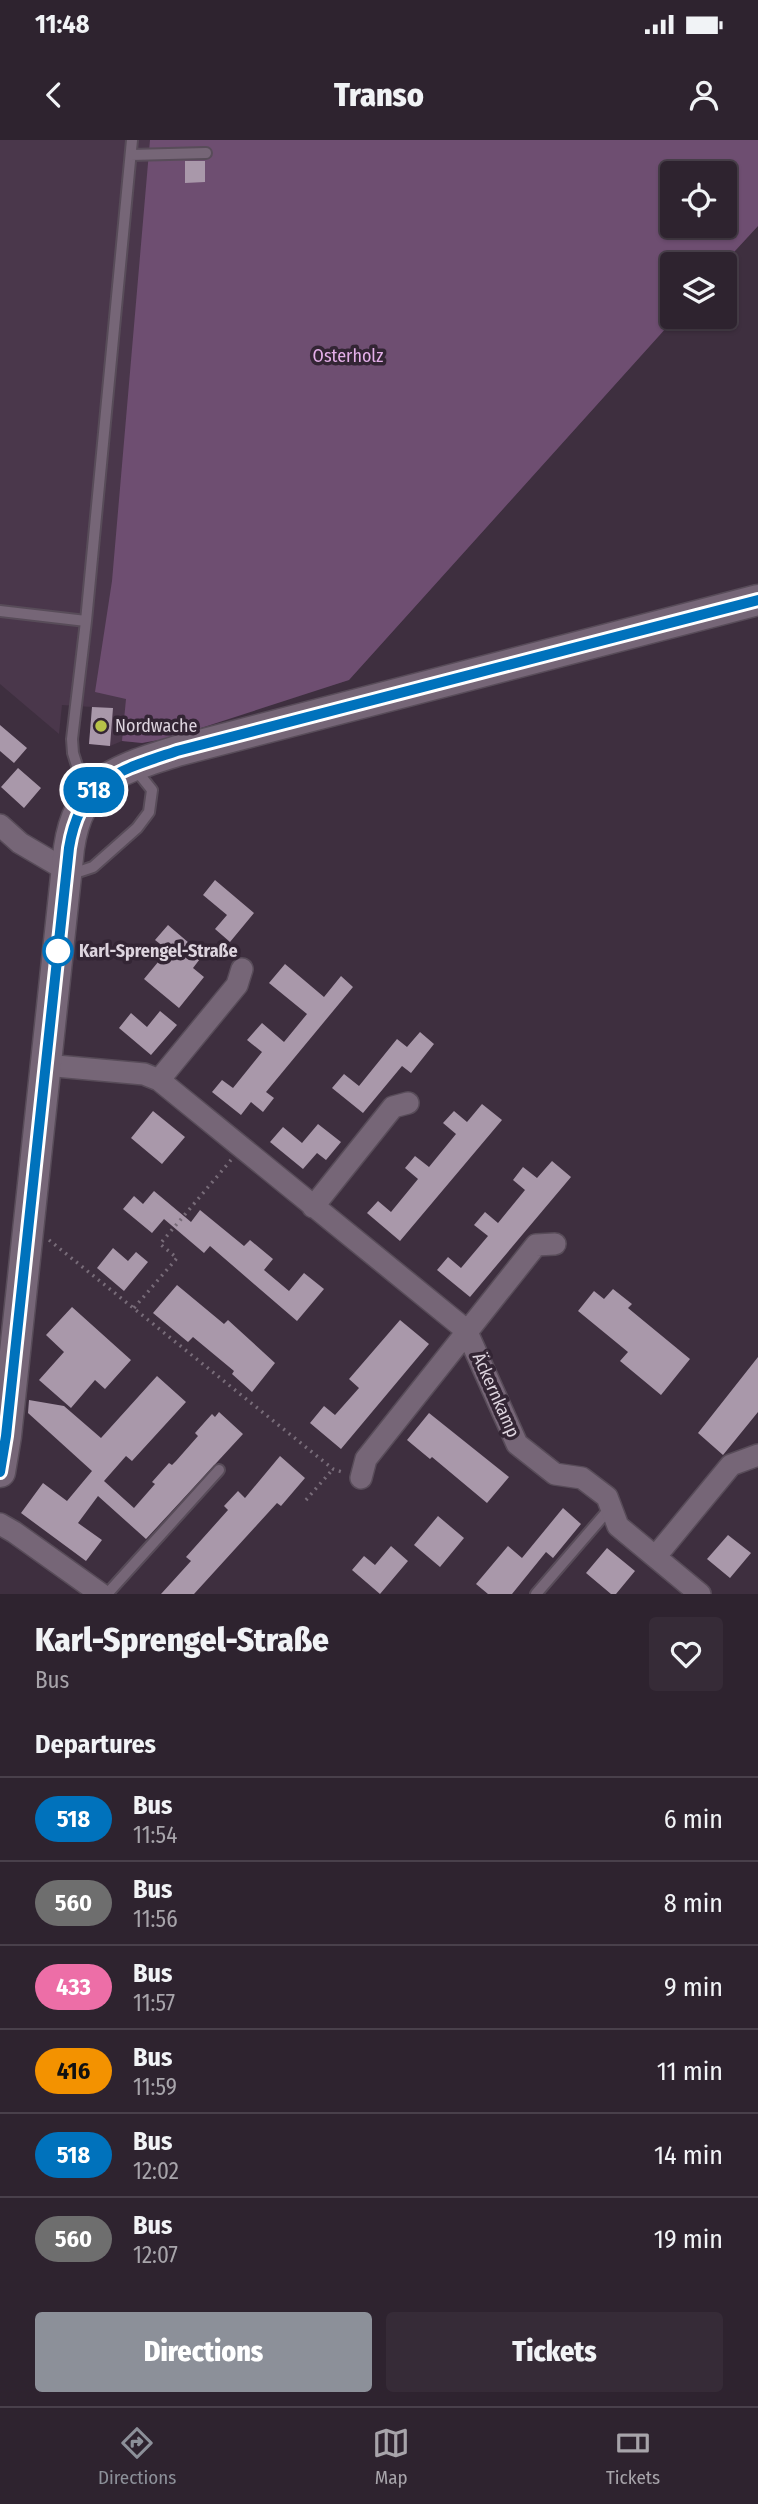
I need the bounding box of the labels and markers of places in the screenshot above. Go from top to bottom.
place label: Nordwache [115,715,197,737]
marker: Nordwache [93,718,109,734]
marker: Karl-Sprengel-Straße [43,936,73,966]
place label: Karl-Sprengel-Straße [79,940,238,962]

